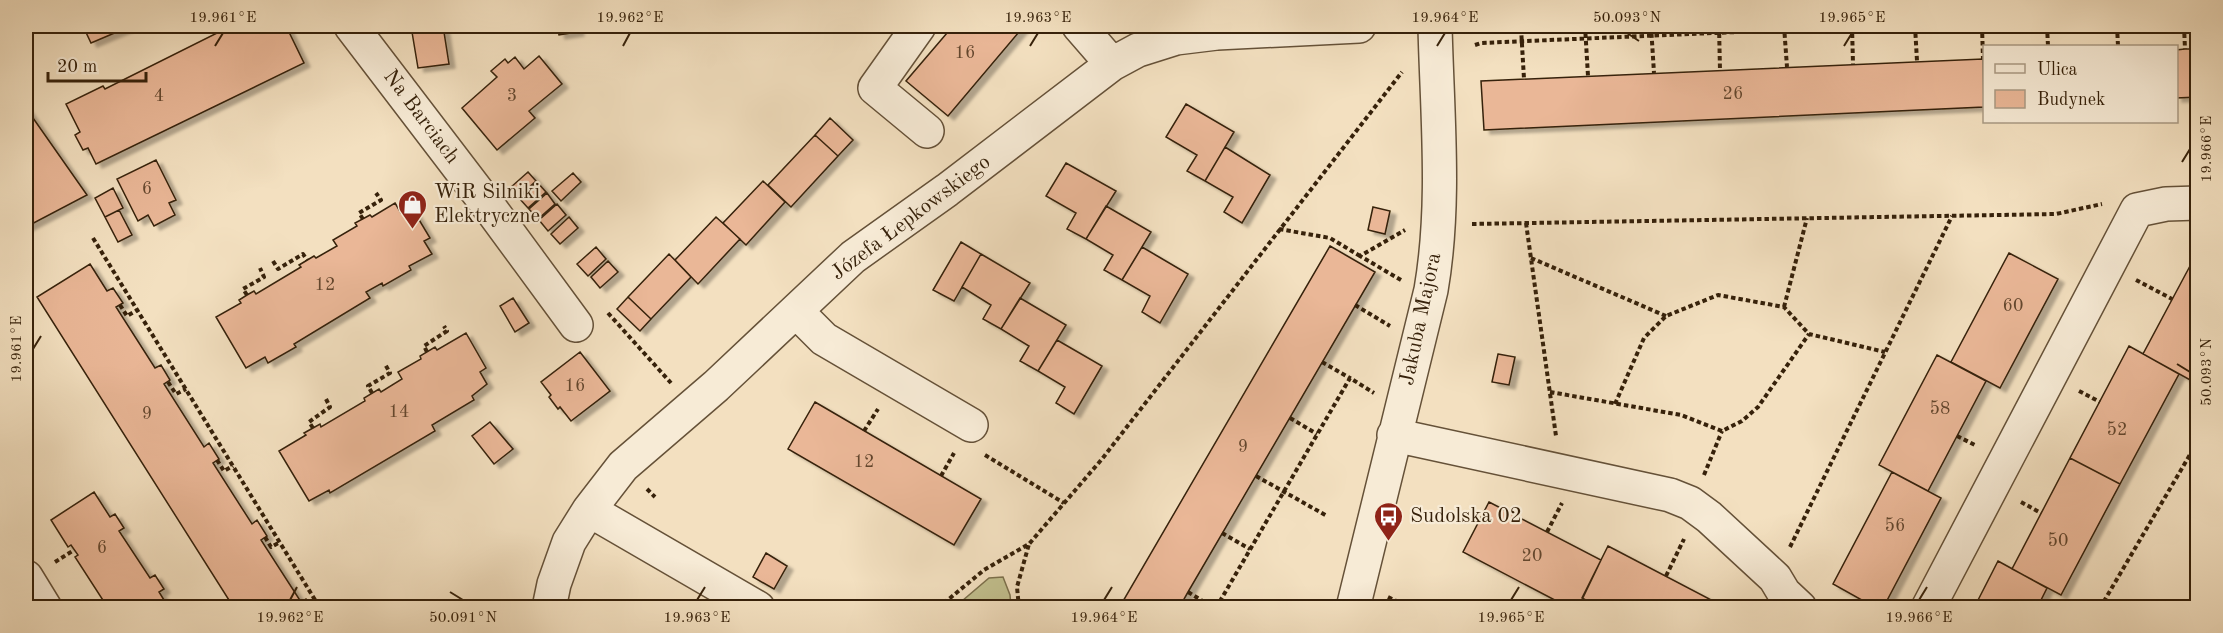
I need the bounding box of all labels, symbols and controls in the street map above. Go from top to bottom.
text: 19.961°E [190,11,256,26]
text: 19.962°E [597,11,663,26]
text: 19.963°E [1005,11,1071,26]
text: 19.964°E [1412,11,1478,26]
text: 50.093°N [1593,11,1661,26]
text: 19.965°E [1819,11,1885,26]
house number: 16 [955,44,975,62]
scale bar [48,45,146,83]
legend [1983,45,2178,123]
text: 20 m [57,58,97,76]
text: Ulica [2037,61,2078,79]
street label: Na Barciach [379,66,463,168]
house number: 26 [1723,85,1743,103]
house number: 4 [154,87,164,105]
house number: 3 [507,87,517,105]
text: Budynek [2037,91,2105,109]
text: 19.966°E [2200,116,2215,182]
street label: Józefa Łepkowskiego [827,151,995,285]
house number: 6 [142,180,152,198]
place label: WiR Silniki Elektryczne [434,182,540,227]
shop icon: WiR Silniki Elektryczne [397,188,429,230]
street label: Jakuba Majora [1397,251,1445,387]
house number: 12 [315,276,335,294]
house number: 60 [2003,297,2023,315]
text: 19.961°E [10,316,25,382]
text: 50.093°N [2200,338,2215,406]
house number: 16 [565,377,585,395]
house number: 58 [1930,400,1950,418]
house number: 14 [389,403,409,421]
house number: 9 [142,405,152,423]
house number: 52 [2107,421,2127,439]
house number: 9 [1238,438,1248,456]
house number: 12 [854,453,874,471]
bus stop icon: Sudolska 02 [1373,500,1405,542]
place label: Sudolska 02 [1410,506,1522,527]
house number: 56 [1885,517,1905,535]
house number: 50 [2048,532,2068,550]
house number: 6 [97,539,107,557]
house number: 20 [1522,547,1542,565]
text: 19.962°E [257,611,323,626]
text: 50.091°N [429,611,497,626]
text: 19.963°E [664,611,730,626]
text: 19.964°E [1071,611,1137,626]
text: 19.965°E [1478,611,1544,626]
text: 19.966°E [1886,611,1952,626]

